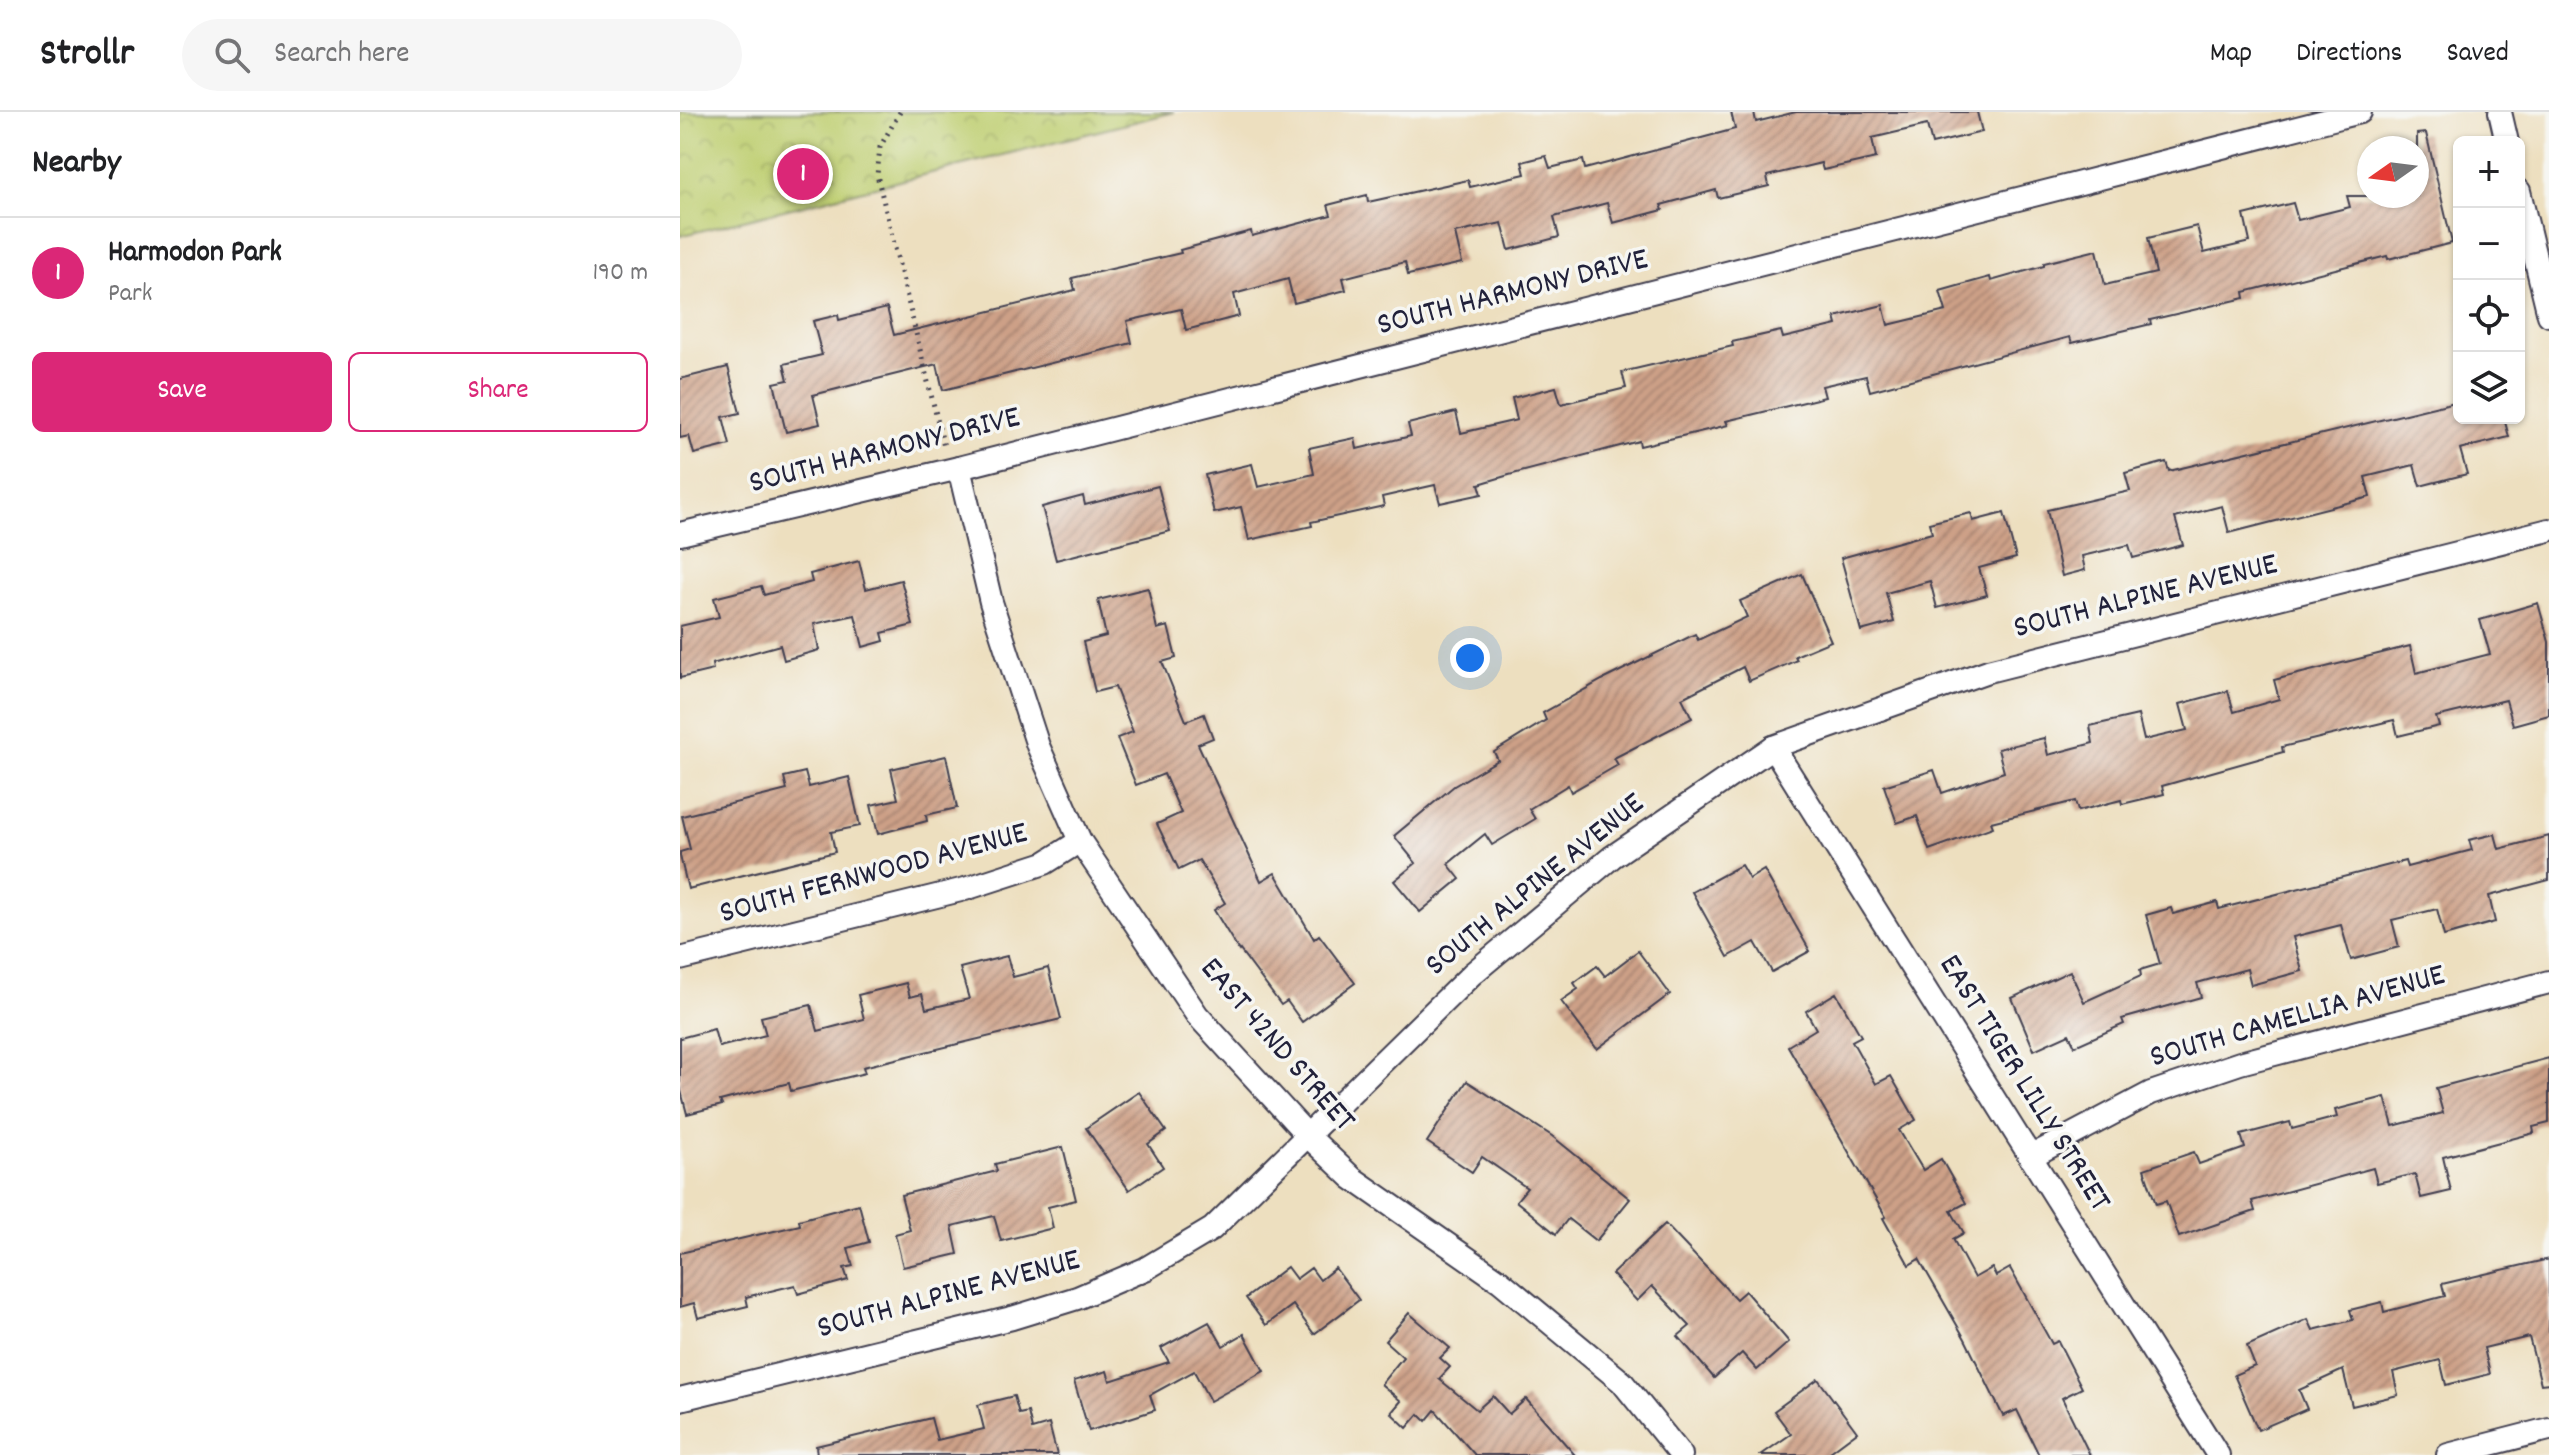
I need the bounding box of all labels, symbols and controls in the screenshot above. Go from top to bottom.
search box [182,19,742,91]
text: Strollr [40,28,134,83]
icon: search [210,33,254,77]
text: Search here [274,34,410,77]
text: Map [2210,35,2252,75]
text: Directions [2296,35,2402,75]
text: Saved [2446,35,2509,75]
north arrow [2357,136,2429,208]
map controls [2453,136,2525,424]
button: + [2453,136,2525,208]
text: Nearby [32,140,121,189]
pin: 1 [777,144,829,204]
button: − [2453,208,2525,280]
text: Harmodon Park [108,233,282,276]
street label: SOUTH HARMONY DRIVE [1373,238,1654,350]
text: 1 [55,255,61,292]
text: 190 m [592,255,648,292]
text: Park [108,276,152,313]
button: locate [2453,280,2525,352]
button: Save [32,352,332,432]
button: Share [348,352,648,432]
button: layers [2453,352,2525,424]
street label: SOUTH HARMONY DRIVE [745,396,1026,508]
street label: SOUTH ALPINE AVENUE [2009,543,2283,653]
your location [1450,638,1490,678]
street label: SOUTH ALPINE AVENUE [1417,783,1656,989]
street label: SOUTH FERNWOOD AVENUE [715,812,1033,938]
street label: EAST TIGER LILLY STREET [1925,947,2121,1222]
street label: EAST 42ND STREET [1187,949,1365,1143]
street label: SOUTH CAMELLIA AVENUE [2145,954,2451,1082]
street label: SOUTH ALPINE AVENUE [813,1239,1086,1353]

